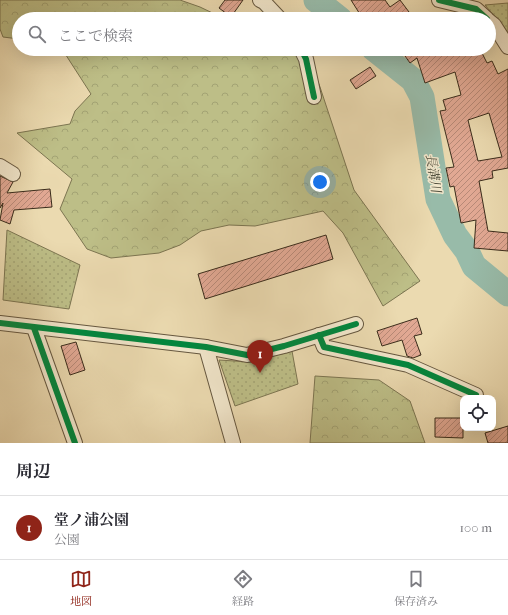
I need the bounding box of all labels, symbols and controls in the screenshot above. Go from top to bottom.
search box [12,12,496,56]
icon: search [26,23,48,45]
text: ここで検索 [58,27,133,45]
water label: 長溝川 [423,153,444,195]
your location [310,172,330,192]
pin: 1 [247,340,273,373]
map controls [460,395,496,431]
button: locate [460,395,496,431]
text: 周辺 [16,461,50,481]
text: 堂ノ浦公園 [54,511,129,529]
text: 1 [27,520,31,535]
text: 100 m [459,520,492,535]
text: 公園 [54,532,80,547]
tab: 地図 [70,568,92,608]
tab: 経路 [232,568,254,608]
tab: 保存済み [394,568,438,608]

